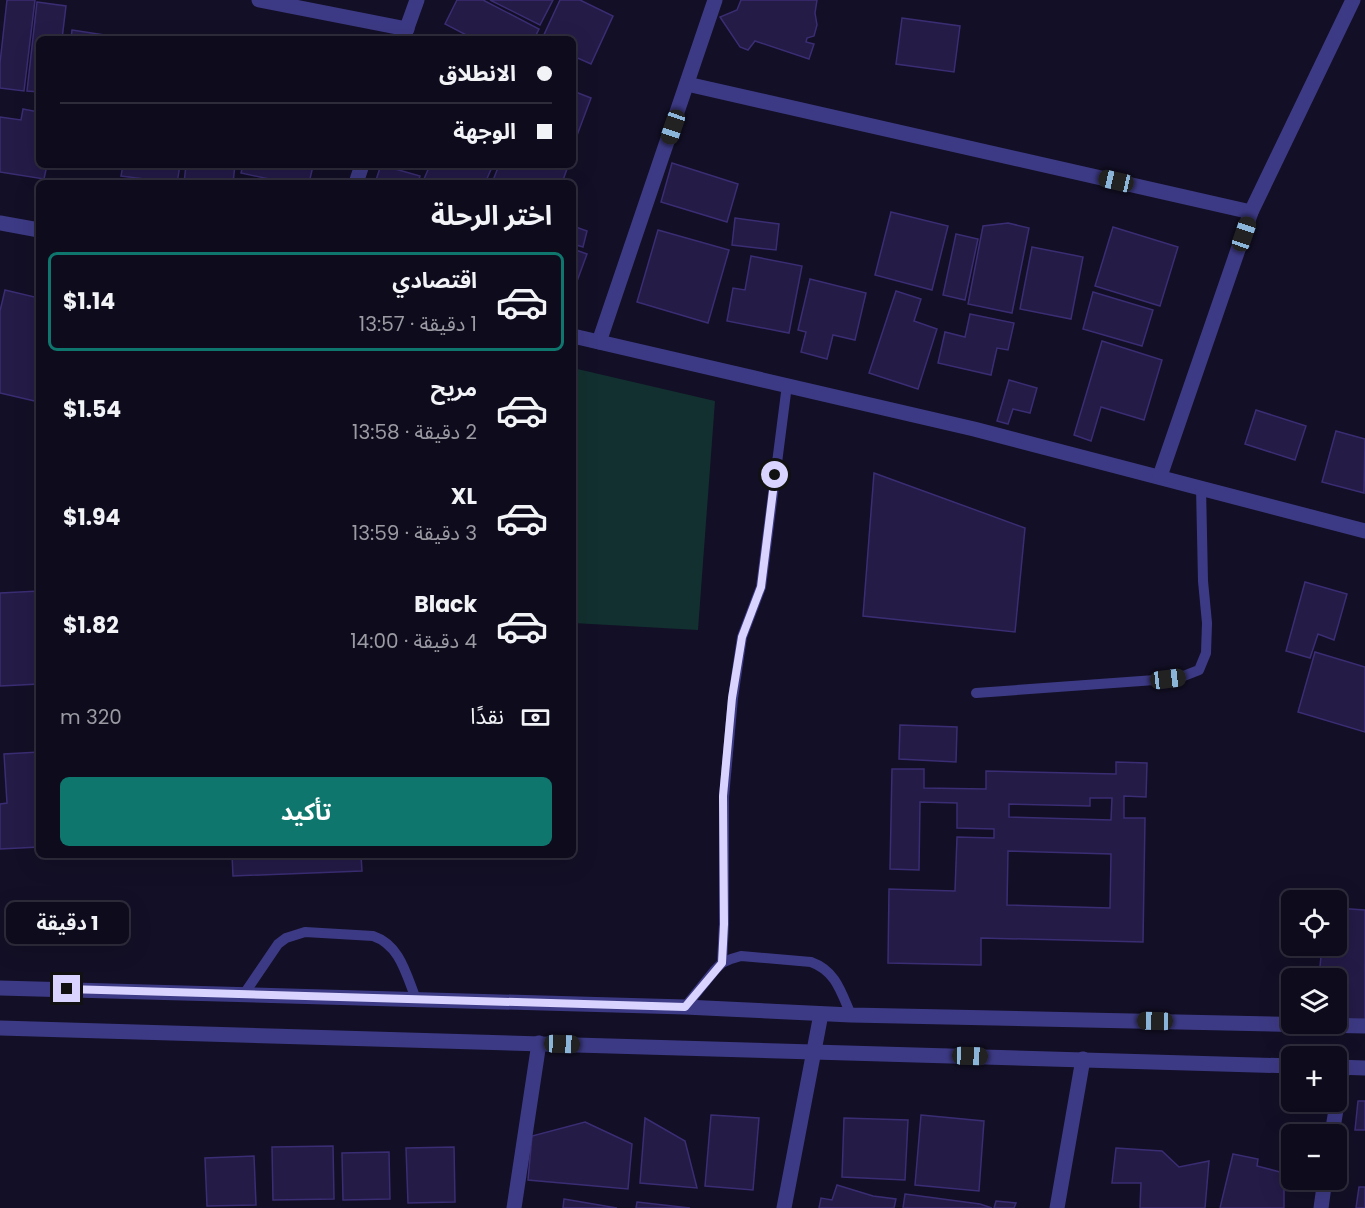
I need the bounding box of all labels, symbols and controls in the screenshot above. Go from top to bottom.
text: الانطلاق [439,58,516,89]
car [659,107,687,147]
text: الوجهة [453,116,516,147]
car [1096,168,1136,194]
text: اختر الرحلة [431,197,552,234]
car [1230,214,1258,254]
text: اقتصادي [392,265,477,296]
icon: car [495,275,549,329]
text: $1.14 [63,286,115,317]
text: 1 دقيقة · 13:57 [359,310,477,338]
text: مريح [431,373,477,404]
icon: car [495,383,549,437]
text: $1.54 [63,394,121,425]
text: 2 دقيقة · 13:58 [352,418,477,446]
route start [761,461,788,488]
text: XL [451,481,477,512]
icon: car [495,491,549,545]
text: $1.94 [63,502,120,533]
text: 3 دقيقة · 13:59 [352,519,477,547]
text: Black [414,589,477,620]
icon: car [495,599,549,653]
text: $1.82 [63,610,119,641]
text: 4 دقيقة · 14:00 [350,627,477,655]
car [1149,668,1187,690]
text: نقدًا [470,701,504,732]
icon: cash [519,701,552,734]
text: 320 m [60,703,122,731]
button: تأكيد [60,777,552,846]
map controls [1281,890,1347,1190]
button: locate [1281,890,1347,956]
callout: 1 دقيقة [5,902,128,944]
text: 1 دقيقة [36,909,99,937]
button: layers [1281,968,1347,1034]
route end [53,975,80,1002]
car [1137,1012,1173,1030]
car [544,1034,580,1054]
car [952,1046,988,1066]
button: + [1281,1046,1347,1112]
button: − [1281,1124,1347,1190]

